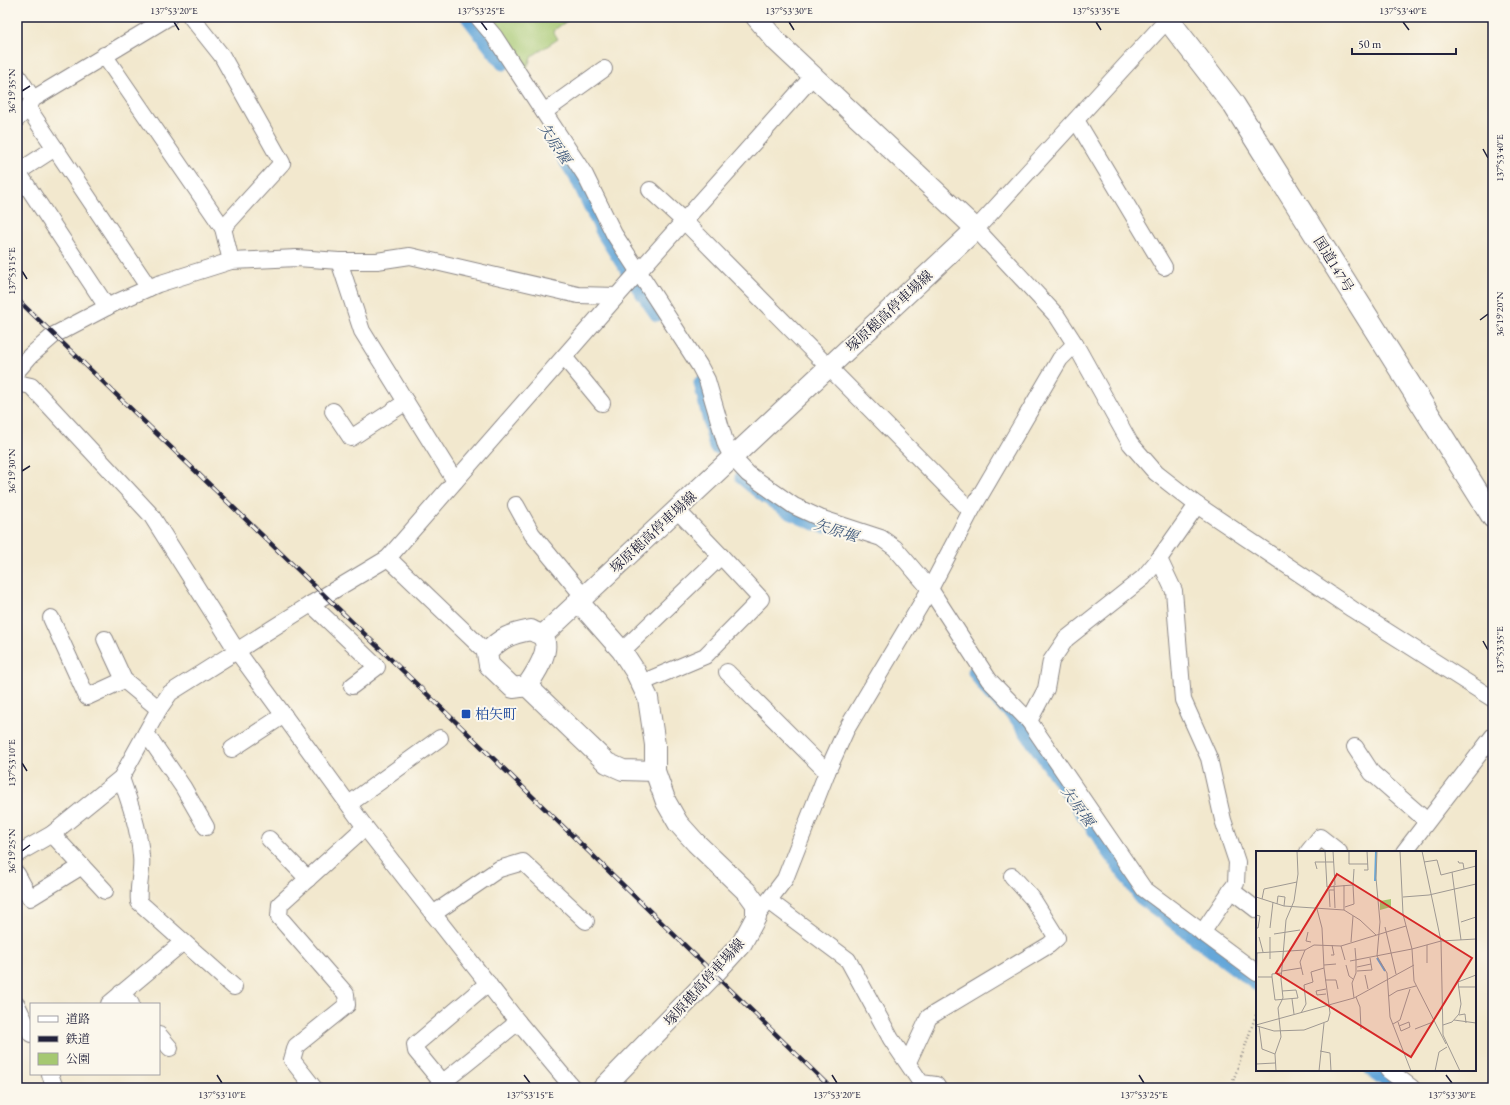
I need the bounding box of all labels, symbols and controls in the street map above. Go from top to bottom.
text: 137°53'20"E [150,4,198,17]
text: 137°53'25"E [457,4,505,17]
text: 137°53'30"E [765,4,813,17]
text: 137°53'35"E [1072,4,1120,17]
text: 137°53'40"E [1379,4,1427,17]
scale bar [1352,30,1456,56]
text: 50 m [1358,36,1382,52]
text: 36°19'35"N [5,68,18,113]
water label: 矢原堰 [535,119,577,170]
text: 137°53'40"E [1493,134,1506,182]
street label: 国道147号 [1310,233,1358,295]
text: 137°53'15"E [5,247,18,295]
street label: 塚原穂高停車場線 [842,266,936,356]
text: 36°19'20"N [1493,291,1506,336]
text: 36°19'30"N [5,448,18,493]
street label: 塚原穂高停車場線 [606,487,700,577]
water label: 矢原堰 [812,514,863,547]
text: 137°53'35"E [1493,626,1506,674]
place label: 柏矢町 [475,705,517,723]
marker: 柏矢町 [460,708,472,720]
text: 137°53'10"E [5,739,18,787]
water label: 矢原堰 [1057,782,1100,832]
text: 36°19'25"N [5,828,18,873]
inset map [1256,851,1476,1071]
street label: 塚原穂高停車場線 [660,934,748,1030]
legend [30,1003,160,1075]
text: 道路 [66,1011,90,1027]
text: 鉄道 [65,1031,90,1047]
text: 公園 [66,1051,90,1067]
text: 137°53'10"E [198,1088,246,1101]
text: 137°53'15"E [506,1088,554,1101]
text: 137°53'20"E [813,1088,861,1101]
text: 137°53'25"E [1120,1088,1168,1101]
text: 137°53'30"E [1428,1088,1476,1101]

